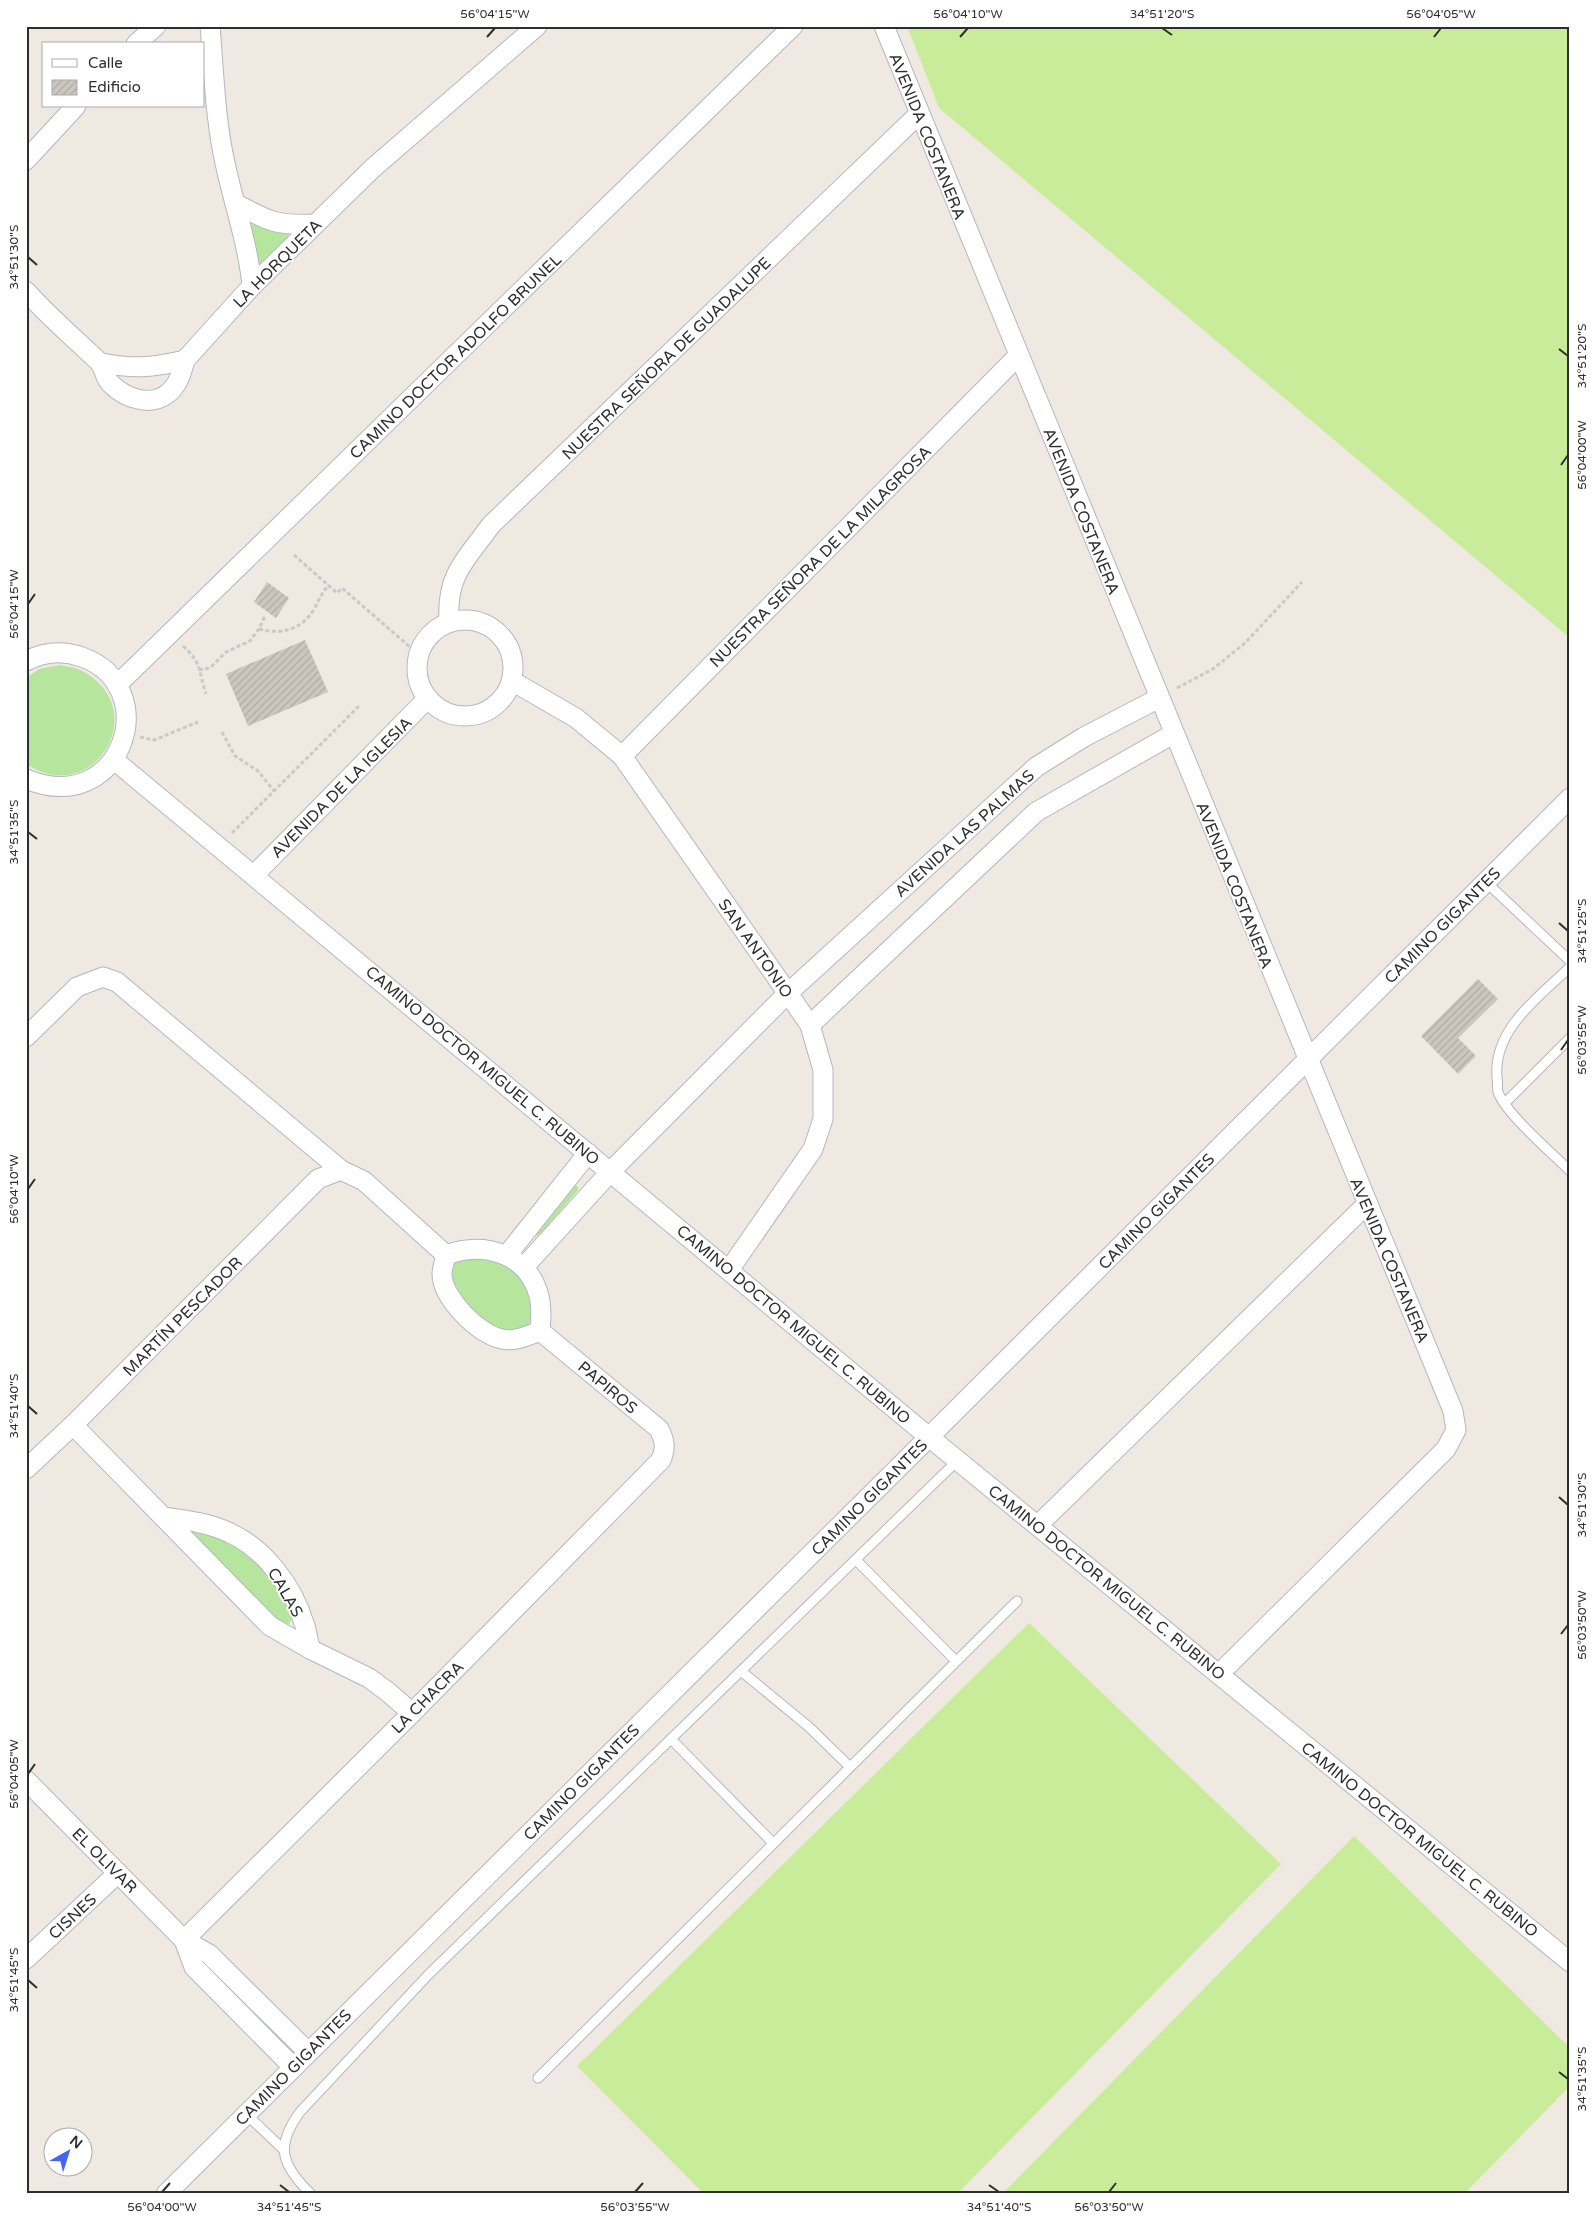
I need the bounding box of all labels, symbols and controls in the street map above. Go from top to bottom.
text: 56°04'15"W [460,7,530,21]
text: 56°04'10"W [933,7,1003,21]
text: 34°51'20"S [1130,7,1194,21]
text: 56°04'05"W [1406,7,1476,21]
legend [42,42,205,108]
street label: AVENIDA COSTANERA [884,50,970,223]
text: Calle [88,54,123,72]
text: Edificio [88,78,141,96]
street label: LA HORQUETA [229,215,326,312]
text: 34°51'30"S [7,225,21,289]
street label: CAMINO DOCTOR ADOLFO BRUNEL [346,250,566,463]
street label: NUESTRA SEÑORA DE GUADALUPE [558,253,775,464]
text: 34°51'20"S [1575,324,1589,388]
text: 56°04'00"W [1575,420,1589,490]
street label: AVENIDA COSTANERA [1038,425,1124,598]
street label: NUESTRA SEÑORA DE LA MILAGROSA [706,442,936,672]
text: 56°04'15"W [7,569,21,639]
street label: AVENIDA DE LA IGLESIA [267,713,417,863]
street label: AVENIDA LAS PALMAS [891,766,1039,902]
street label: AVENIDA COSTANERA [1191,799,1277,972]
text: 34°51'35"S [7,800,21,864]
street label: CAMINO GIGANTES [1380,863,1505,988]
street label: SAN ANTONIO [714,895,797,1002]
text: 34°51'25"S [1575,899,1589,963]
street label: CAMINO DOCTOR MIGUEL C. RUBINO [361,962,603,1170]
text: 56°03'55"W [1575,1005,1589,1075]
street label: CAMINO GIGANTES [1094,1149,1219,1274]
text: 56°04'10"W [7,1154,21,1224]
street label: AVENIDA COSTANERA [1345,1175,1433,1346]
street label: CAMINO DOCTOR MIGUEL C. RUBINO [672,1221,914,1429]
street label: MARTÍN PESCADOR [119,1253,246,1380]
street label: PAPIROS [574,1357,641,1419]
text: 34°51'40"S [7,1374,21,1438]
street label: CAMINO GIGANTES [807,1435,932,1560]
text: 34°51'30"S [1575,1473,1589,1537]
street label: CAMINO DOCTOR MIGUEL C. RUBINO [984,1481,1229,1685]
street label: CALAS [263,1564,307,1621]
text: 56°03'50"W [1575,1590,1589,1660]
street label: LA CHACRA [387,1657,468,1738]
street label: CAMINO GIGANTES [519,1720,644,1845]
street label: CAMINO DOCTOR MIGUEL C. RUBINO [1297,1738,1542,1942]
text: 56°04'05"W [7,1739,21,1809]
street label: EL OLIVAR [67,1824,141,1898]
street label: CISNES [44,1889,101,1944]
text: 34°51'45"S [7,1948,21,2012]
street label: CAMINO GIGANTES [231,2005,356,2130]
text: 34°51'35"S [1575,2047,1589,2111]
north arrow [42,2128,92,2178]
text: N [66,2132,86,2152]
text: 56°04'00"W [127,2200,197,2214]
text: 34°51'45"S [257,2200,321,2214]
text: 56°03'55"W [600,2200,670,2214]
text: 34°51'40"S [967,2200,1031,2214]
text: 56°03'50"W [1074,2200,1144,2214]

